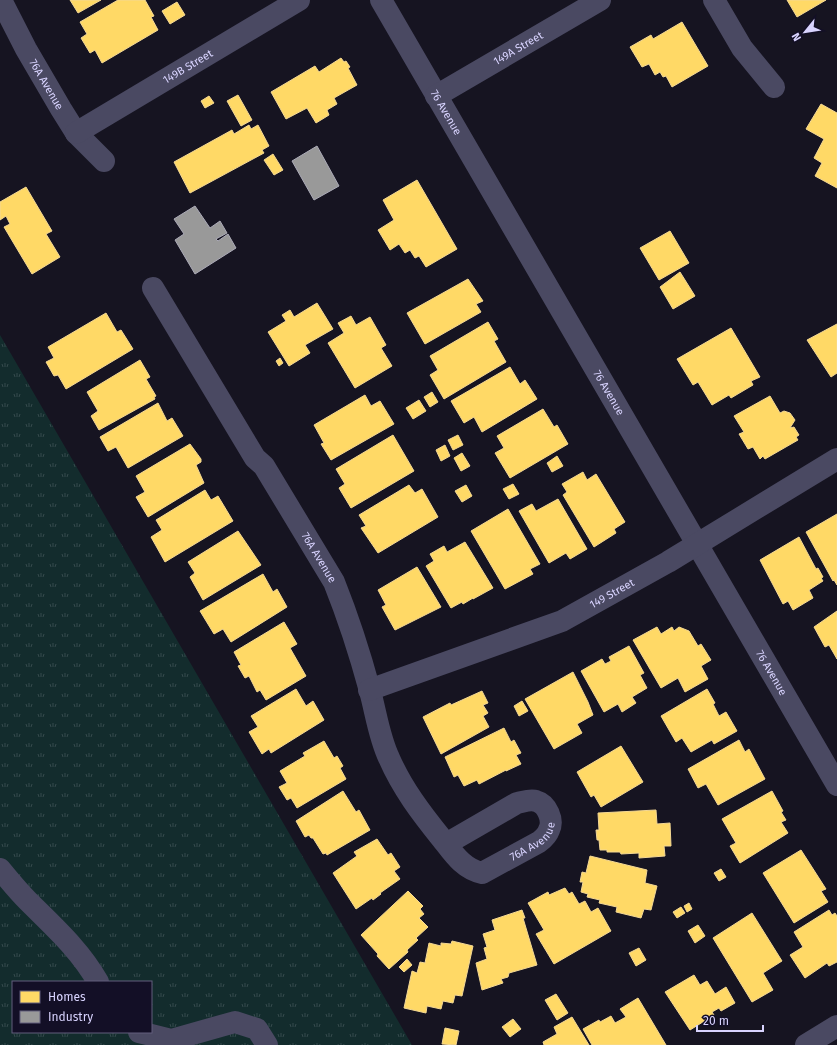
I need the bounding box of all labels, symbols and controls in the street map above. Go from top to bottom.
north arrow [785,12,825,52]
street label: 149A Street [491,29,545,68]
text: N [789,30,804,43]
street label: 149B Street [161,47,215,87]
street label: 76A Avenue [26,57,66,112]
street label: 76 Avenue [428,88,464,138]
street label: 76 Avenue [590,368,627,418]
street label: 76A Avenue [299,530,339,585]
street label: 149 Street [588,576,637,611]
street label: 76 Avenue [753,648,790,698]
street label: 76A Avenue [508,821,558,864]
legend [12,981,152,1033]
text: Homes [48,990,86,1004]
scale bar [697,1007,763,1033]
text: Industry [48,1010,93,1024]
text: 20 m [703,1014,729,1028]

